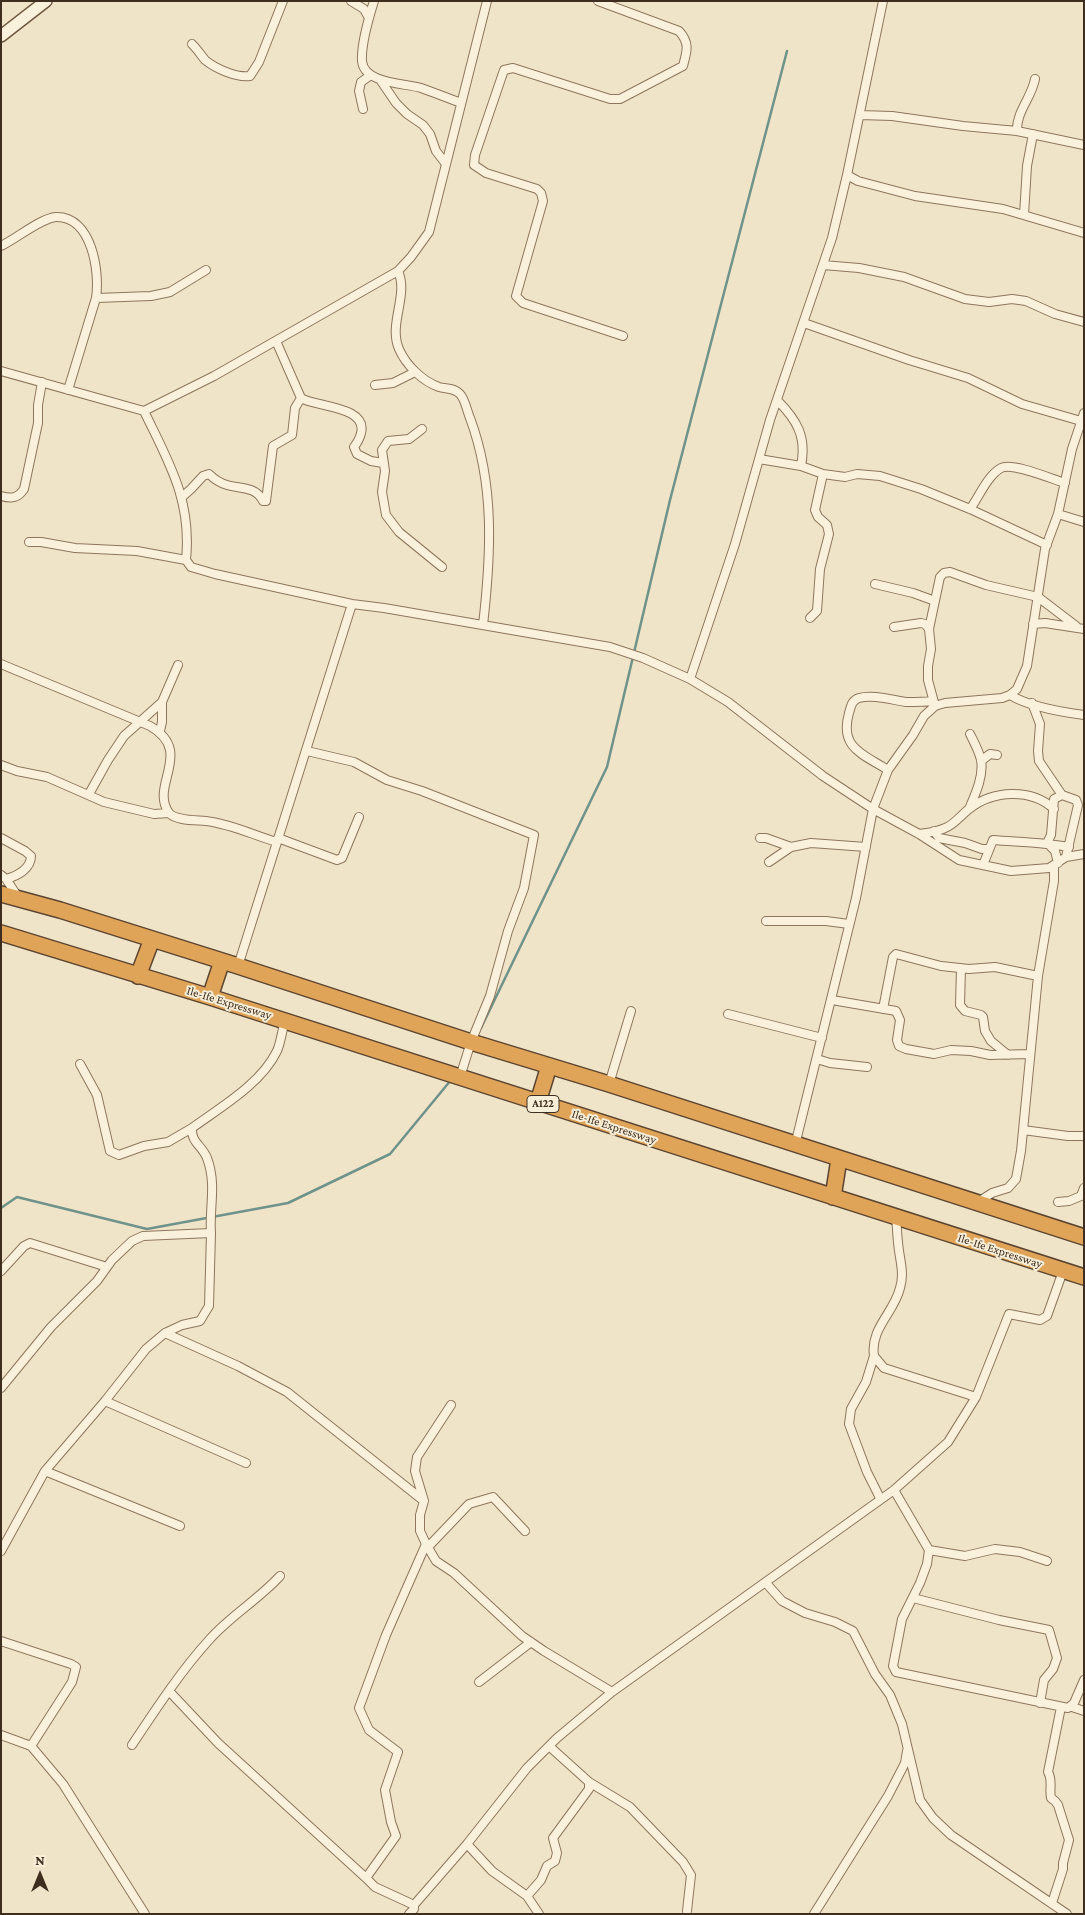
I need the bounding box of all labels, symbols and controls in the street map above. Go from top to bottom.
street label: Ile-Ife Expressway [185,983,273,1023]
road number: A122 [527,1096,559,1112]
street label: Ile-Ife Expressway [570,1107,658,1147]
street label: Ile-Ife Expressway [956,1231,1044,1271]
north arrow [15,1850,65,1900]
text: N [35,1852,45,1868]

